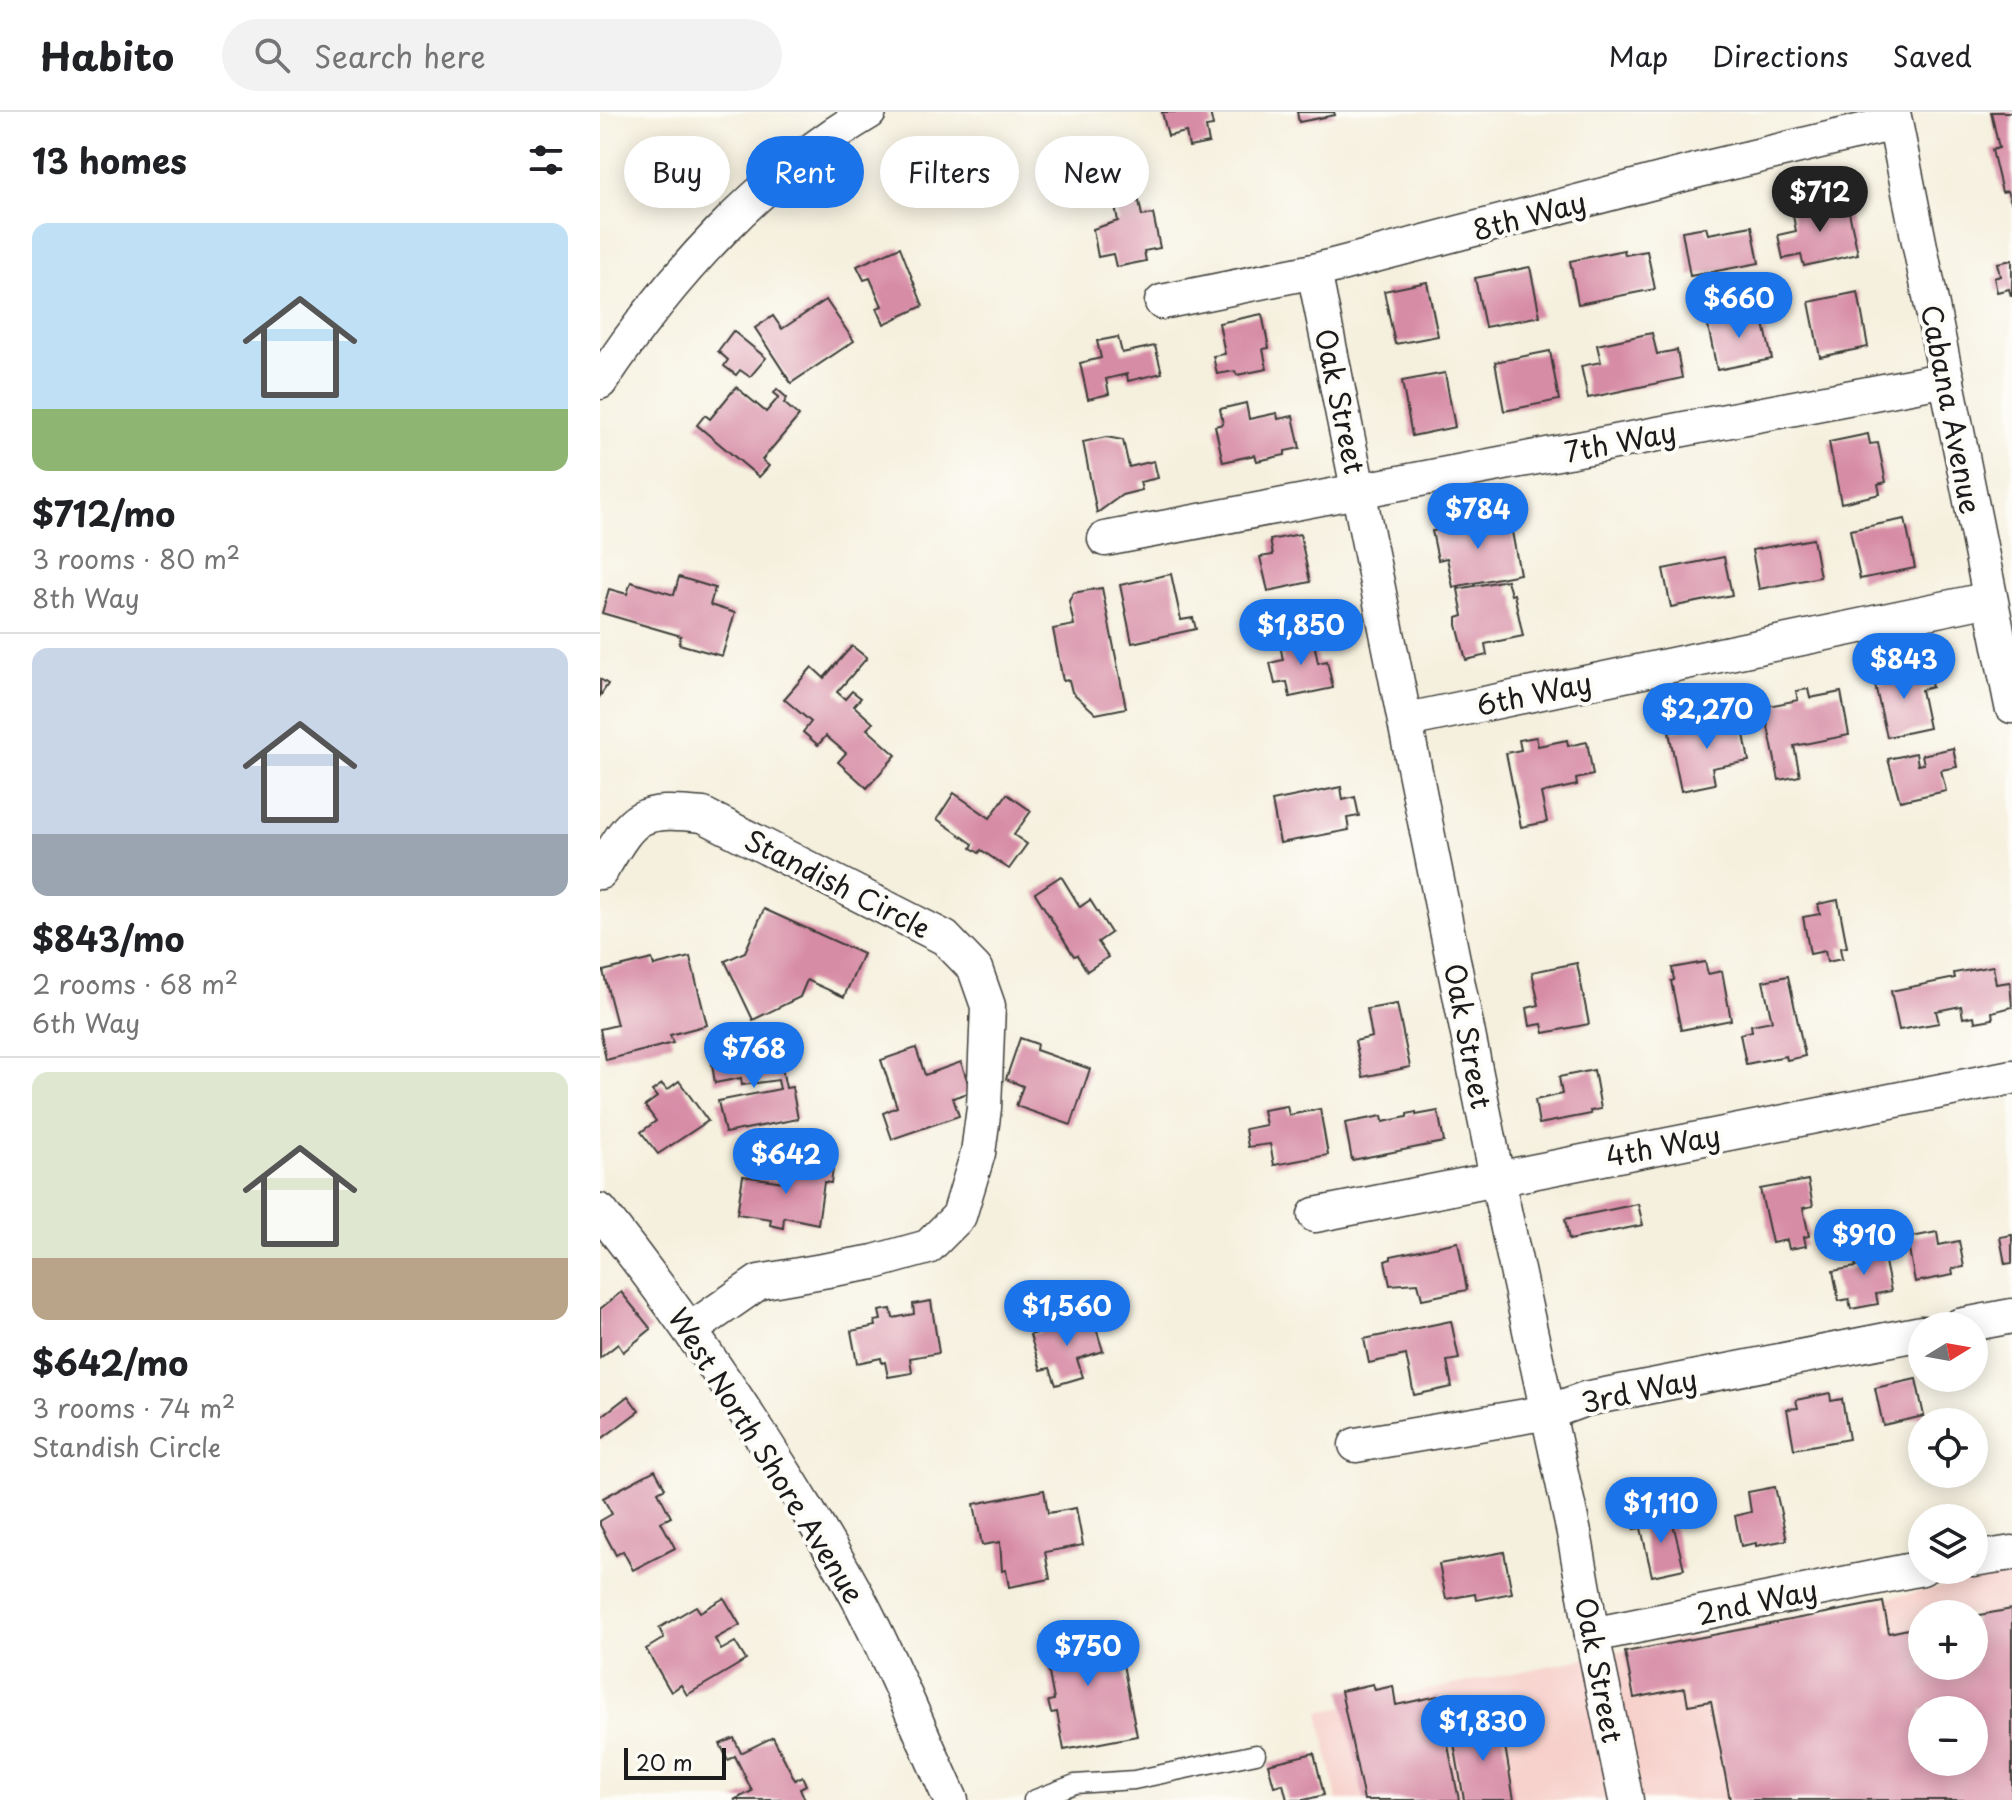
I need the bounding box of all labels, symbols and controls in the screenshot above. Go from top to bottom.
search box [222,19,782,91]
text: Habito [40,27,174,84]
icon: search [250,33,294,77]
text: Search here [314,33,486,78]
text: Map [1609,34,1668,77]
text: Directions [1712,34,1849,77]
text: Saved [1893,34,1972,77]
text: 13 homes [32,134,187,186]
chip: Buy [624,136,730,208]
chip: Rent [746,136,864,208]
chip: Filters [880,136,1019,208]
chip: New [1035,136,1149,208]
icon: filters [524,138,568,182]
pin: $712 [1773,166,1867,234]
text: $712 [1790,172,1850,211]
street label: 8th Way [1467,179,1591,251]
pin: $660 [1692,272,1786,340]
icon: home [228,275,372,419]
text: $660 [1703,278,1775,317]
street label: Cabana Avenue [1911,301,1993,517]
street label: Oak Street [1305,324,1377,478]
street label: 7th Way [1560,409,1680,473]
pin: $784 [1431,483,1525,551]
text: $712/mo [32,487,175,539]
text: $784 [1445,489,1511,528]
text: 3 rooms · 80 m² [32,539,240,578]
text: 8th Way [32,578,140,617]
pin: $1,850 [1236,599,1366,667]
text: $1,850 [1257,605,1345,644]
pin: $843 [1857,633,1951,701]
text: $843 [1870,639,1938,678]
street label: 6th Way [1473,660,1595,726]
pin: $2,270 [1642,683,1772,751]
text: $2,270 [1661,689,1753,728]
icon: home [228,700,372,844]
street label: Standish Circle [738,818,938,948]
text: $843/mo [32,912,184,964]
street label: Oak Street [1434,960,1504,1112]
text: 2 rooms · 68 m² [32,964,238,1003]
text: 6th Way [32,1003,140,1042]
pin: $768 [707,1022,801,1090]
text: $768 [722,1028,786,1067]
street label: 4th Way [1602,1113,1724,1177]
icon: home [228,1124,372,1268]
pin: $642 [739,1128,833,1196]
text: $642 [751,1134,821,1173]
pin: $910 [1817,1209,1911,1277]
text: $910 [1832,1215,1896,1254]
pin: $1,560 [1002,1280,1132,1348]
text: $1,560 [1022,1286,1112,1325]
street label: West North Shore Avenue [658,1299,876,1611]
north arrow [1908,1312,1988,1392]
map controls [1908,1312,1988,1776]
text: $642/mo [32,1336,188,1388]
street label: 3rd Way [1577,1357,1701,1423]
text: 3 rooms · 74 m² [32,1388,236,1427]
button: locate [1908,1408,1988,1488]
text: Standish Circle [32,1427,221,1466]
pin: $1,110 [1596,1477,1726,1545]
text: $1,110 [1623,1483,1699,1522]
button: layers [1908,1504,1988,1584]
street label: 2nd Way [1693,1567,1821,1635]
street label: Oak Street [1565,1594,1635,1746]
button: + [1908,1600,1988,1680]
pin: $750 [1041,1620,1135,1688]
text: $750 [1055,1626,1121,1665]
pin: $1,830 [1418,1695,1548,1763]
button: − [1908,1696,1988,1776]
text: $1,830 [1439,1701,1527,1740]
scale bar [624,1744,726,1780]
text: 20 m [636,1745,693,1778]

